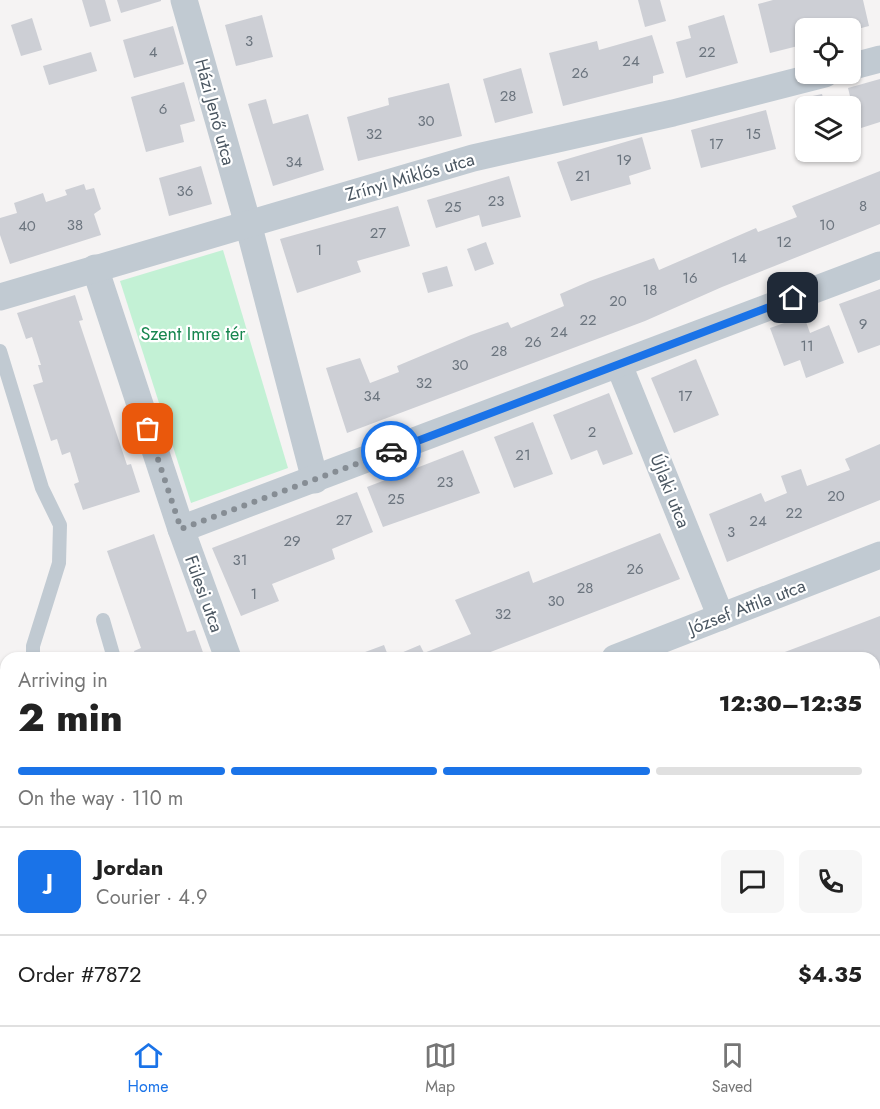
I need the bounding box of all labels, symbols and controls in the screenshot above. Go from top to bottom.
map controls [795,18,861,162]
button: locate [795,18,861,84]
house number: 3 [245,30,253,52]
house number: 4 [149,41,158,63]
house number: 22 [698,41,716,63]
house number: 24 [622,50,640,72]
street label: Házi Jenő utca [188,56,242,168]
house number: 26 [571,62,589,84]
house number: 28 [500,85,516,107]
button: layers [795,96,861,162]
house number: 6 [159,98,167,120]
house number: 30 [417,110,435,132]
house number: 32 [366,123,382,145]
house number: 15 [745,123,761,145]
house number: 17 [709,133,723,155]
street label: Zrínyi Miklós utca [343,146,477,208]
house number: 19 [616,149,632,171]
house number: 34 [286,151,303,173]
house number: 21 [575,165,591,187]
house number: 36 [177,180,193,202]
house number: 23 [488,190,504,212]
house number: 8 [859,195,867,217]
house number: 25 [445,196,462,218]
house number: 38 [67,214,83,236]
house number: 10 [819,214,835,236]
house number: 40 [18,215,36,237]
house number: 27 [370,222,386,244]
house number: 12 [776,231,792,253]
house number: 1 [316,239,322,261]
house number: 14 [731,247,747,269]
house number: 16 [682,267,698,289]
pin [767,272,818,323]
house number: 18 [643,279,657,301]
icon: home [776,281,809,314]
house number: 20 [609,290,627,312]
house number: 22 [579,309,597,331]
house number: 9 [859,313,867,335]
park label: Szent Imre tér [140,321,246,347]
house number: 24 [550,321,568,343]
house number: 26 [524,331,542,353]
house number: 11 [800,335,814,357]
house number: 28 [491,340,507,362]
house number: 30 [451,354,469,376]
house number: 32 [416,372,432,394]
house number: 34 [364,385,381,407]
house number: 17 [678,385,692,407]
pin [122,403,173,454]
icon: bag [131,412,164,445]
courier [361,421,421,481]
house number: 2 [588,421,596,443]
icon: car [375,435,408,468]
house number: 21 [515,444,531,466]
street label: Újlaki utca [643,450,697,532]
house number: 23 [437,471,453,493]
house number: 20 [827,485,845,507]
house number: 25 [388,488,405,510]
house number: 22 [785,502,803,524]
house number: 27 [336,509,352,531]
house number: 24 [749,510,767,532]
house number: 3 [727,521,735,543]
house number: 29 [283,530,301,552]
house number: 31 [233,549,247,571]
street label: Fülesi utca [178,552,230,636]
house number: 26 [626,558,644,580]
street label: József Attila utca [683,573,809,642]
house number: 28 [577,577,593,599]
house number: 1 [251,583,257,605]
house number: 30 [547,590,565,612]
house number: 32 [495,603,511,625]
text: Arriving in [18,666,108,695]
text: 12:30–12:35 [719,687,862,719]
text: 2 min [18,689,123,746]
text: On the way · 110 m [18,784,183,813]
button: chat [721,850,784,913]
button: phone [799,850,862,913]
text: Jordan [96,851,163,883]
text: J [46,865,53,897]
text: Courier · 4.9 [96,883,208,912]
text: Order #7872 [18,958,142,990]
text: $4.35 [798,958,862,990]
tab: Home [128,1039,168,1098]
tab: Map [424,1039,457,1098]
tab: Saved [712,1039,752,1098]

